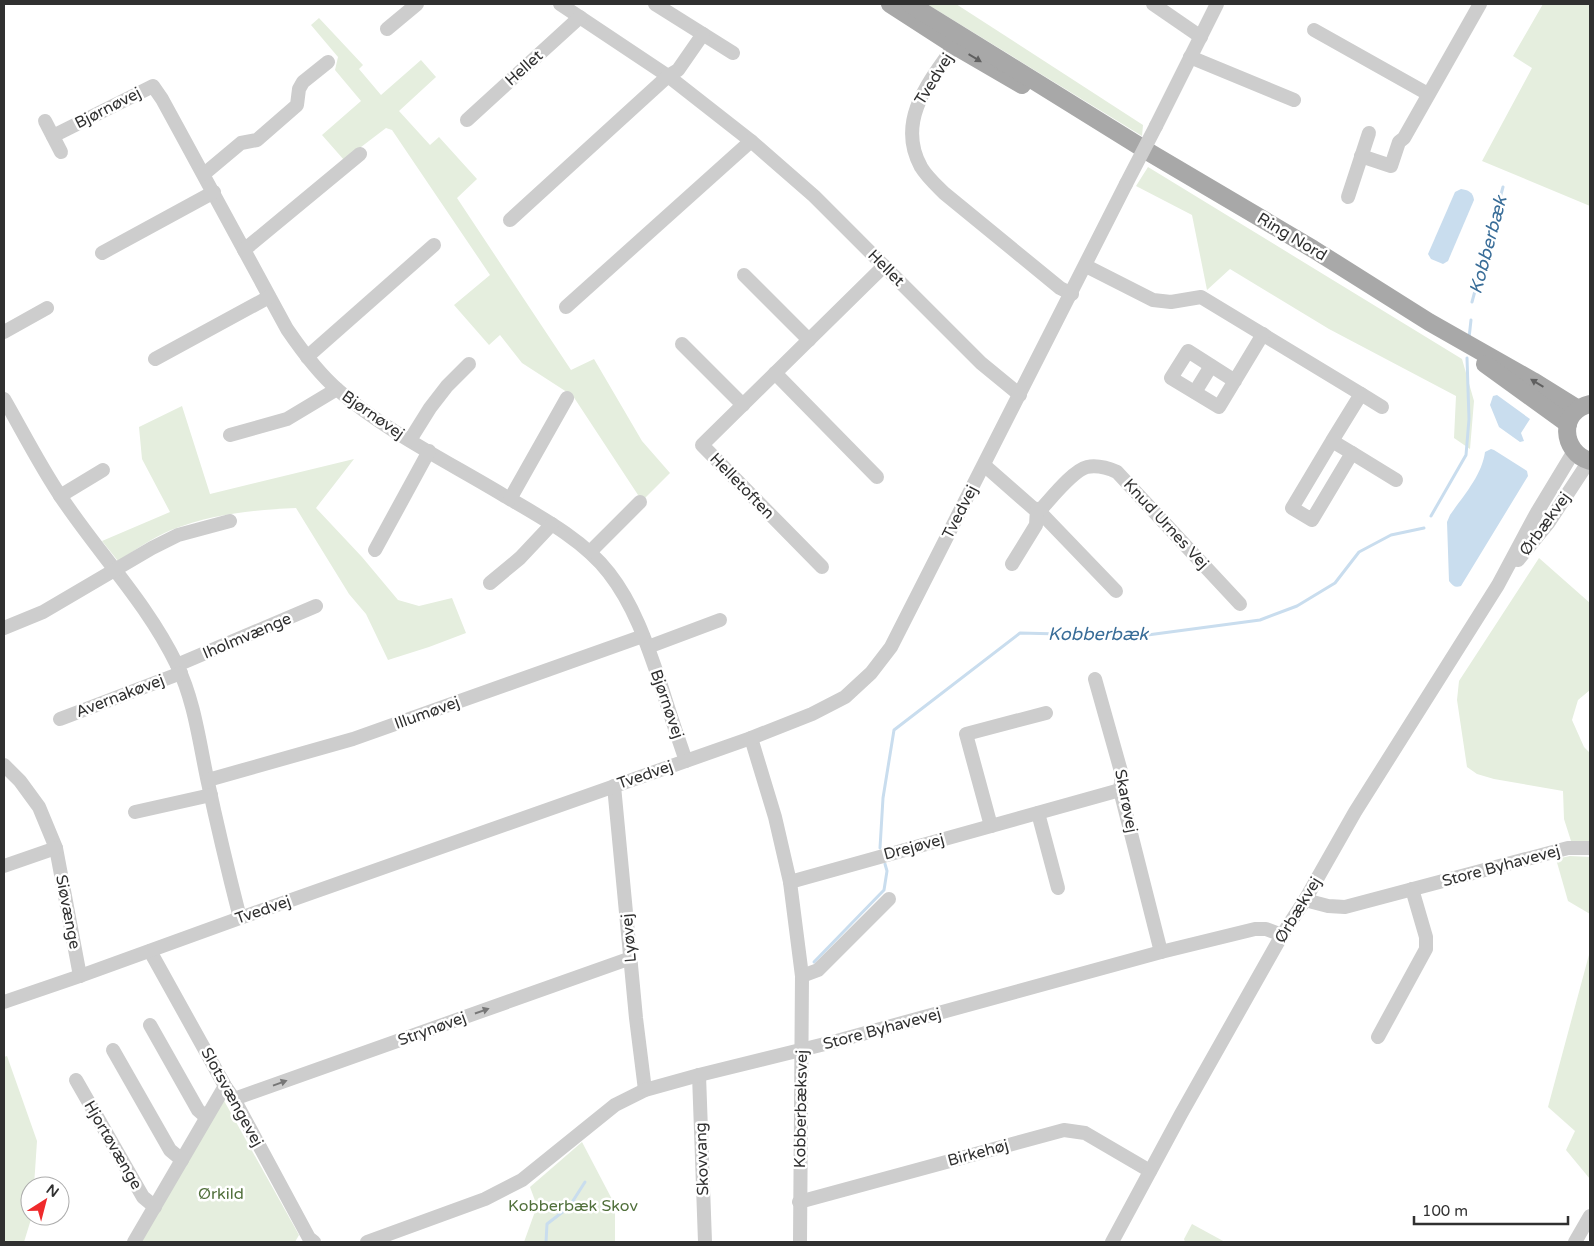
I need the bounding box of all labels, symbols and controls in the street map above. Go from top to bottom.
street label: Hellet [501,46,547,90]
street label: Tvedvej [910,49,958,109]
one-way arrow [969,54,982,63]
street label: Bjørnøvej [72,83,144,133]
water label: Kobberbæk [1464,193,1512,296]
street label: Ring Nord [1254,208,1330,266]
street label: Hellet [863,245,909,291]
one-way arrow [1530,379,1543,388]
street label: Bjørnøvej [338,386,408,444]
street label: Helletoften [706,449,778,523]
street label: Knud Urnes Vej [1119,475,1213,573]
street label: Tvedvej [938,482,982,542]
street label: Ørbækvej [1515,488,1575,560]
street label: Iholmvænge [200,608,294,664]
water label: Kobberbæk [1048,623,1149,645]
street label: Bjørnøvej [646,667,688,741]
street label: Avernakøvej [73,670,167,722]
street label: Illumøvej [392,692,462,734]
street label: Tvedvej [615,756,675,794]
street label: Skarøvej [1110,768,1142,834]
street label: Drejøvej [881,829,947,865]
street label: Store Byhavevej [1440,841,1562,891]
street label: Siøvænge [51,873,85,951]
street label: Ørbækvej [1270,873,1326,947]
street label: Tvedvej [233,891,293,929]
street label: Lyøvej [617,913,641,963]
street label: Store Byhavevej [821,1004,943,1054]
street label: Strynøvej [395,1007,469,1051]
one-way arrow [475,1007,490,1015]
street label: Slotsvængevej [196,1044,268,1150]
street label: Kobberbæksvej [790,1050,812,1168]
one-way arrow [272,1079,287,1086]
street label: Hjortøvænge [80,1097,146,1193]
street label: Skovvang [691,1122,713,1196]
street label: Birkehøj [945,1135,1011,1171]
north arrow [20,1176,70,1226]
text: N [43,1181,62,1201]
park label: Ørkild [198,1184,244,1204]
scale bar [1414,1194,1568,1226]
park label: Kobberbæk Skov [508,1196,638,1216]
text: 100 m [1422,1202,1468,1220]

